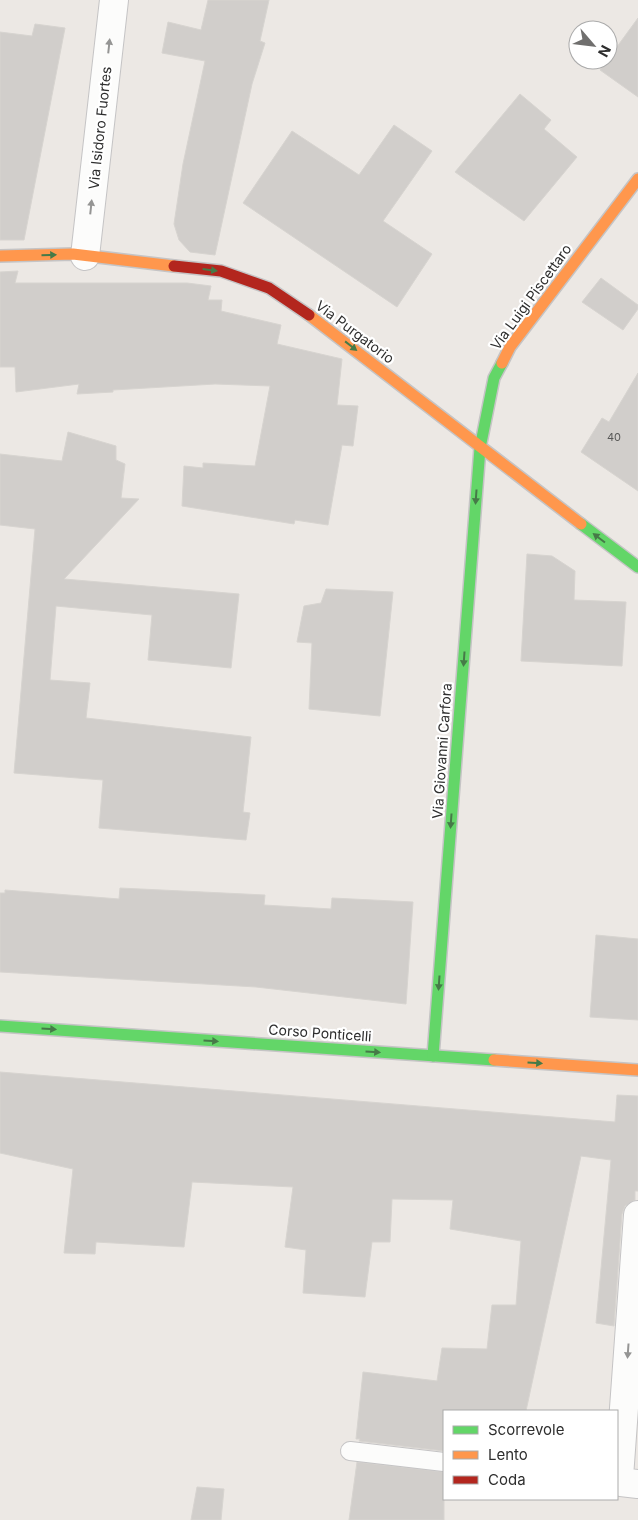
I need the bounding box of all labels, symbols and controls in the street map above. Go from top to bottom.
north arrow [568,20,618,70]
one-way arrow [105,37,113,53]
text: N [595,43,615,60]
street label: Via Isidoro Fuortes [85,66,114,190]
one-way arrow [87,199,95,215]
street label: Via Luigi Piscettaro [487,241,575,353]
one-way arrow [41,251,57,259]
one-way arrow [203,266,219,274]
street label: Via Purgatorio [313,297,398,367]
one-way arrow [344,341,357,352]
house number: 40 [607,430,621,444]
one-way arrow [472,489,480,505]
one-way arrow [592,533,606,543]
one-way arrow [459,651,467,667]
street label: Via Giovanni Carfora [428,682,455,820]
one-way arrow [447,813,455,829]
one-way arrow [435,975,443,991]
street label: Corso Ponticelli [268,1020,372,1045]
one-way arrow [41,1026,57,1034]
one-way arrow [203,1037,219,1045]
one-way arrow [365,1049,381,1057]
one-way arrow [527,1059,543,1067]
one-way arrow [624,1343,632,1359]
legend [443,1410,618,1500]
text: Scorrevole [488,1420,564,1439]
text: Lento [488,1445,528,1464]
text: Coda [488,1470,526,1489]

